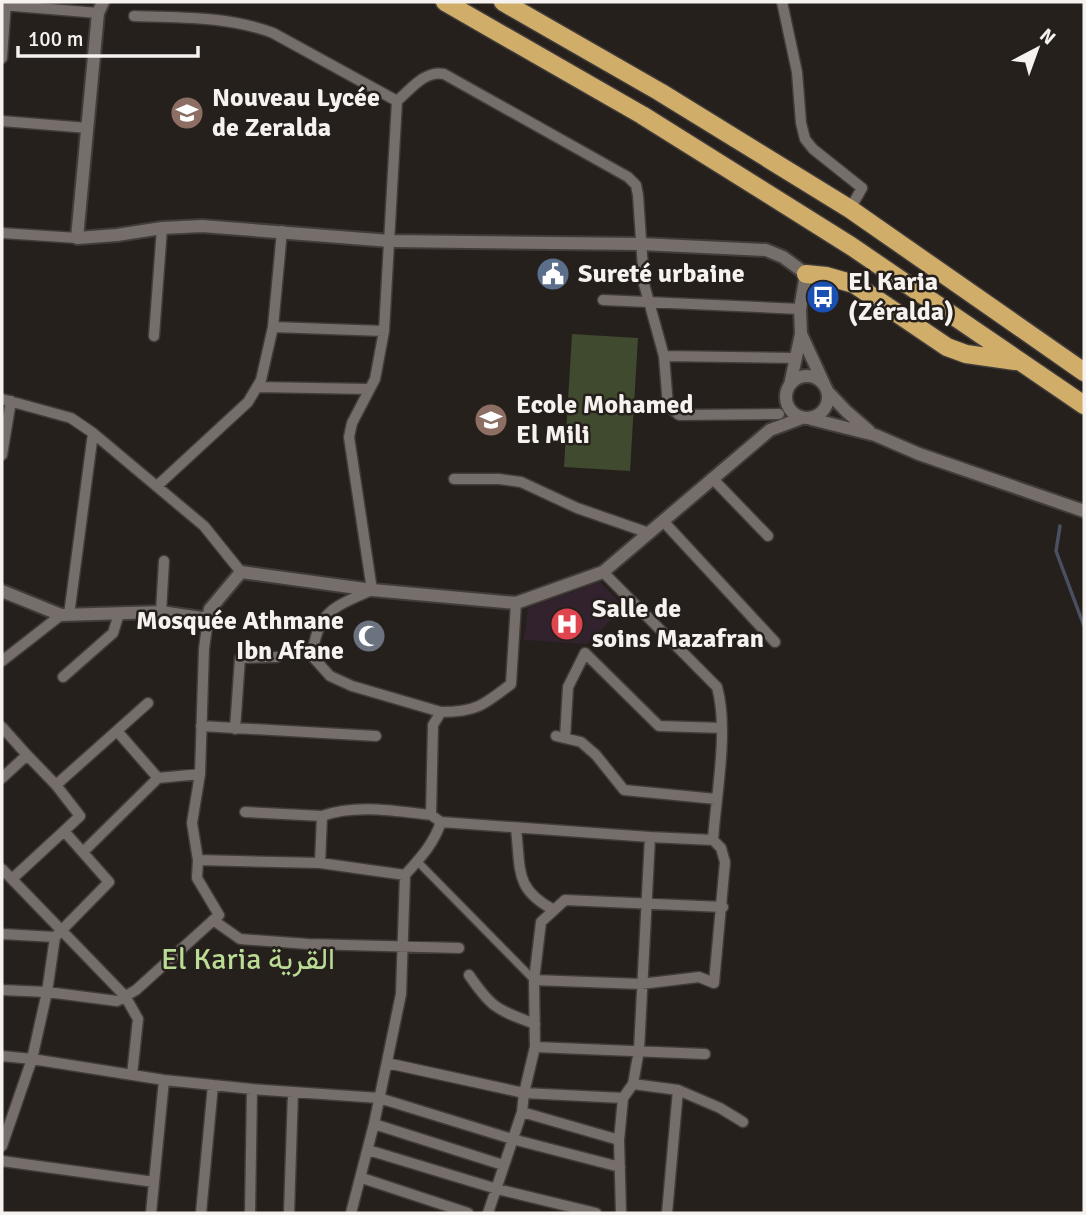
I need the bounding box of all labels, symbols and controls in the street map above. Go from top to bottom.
scale bar [18,14,198,58]
north arrow [1002,14,1072,84]
text: N [1035,24,1060,50]
text: 100 m [28,26,83,52]
place label: Nouveau Lycée de Zeralda [212,82,380,144]
school or university icon: Nouveau Lycée de Zeralda [168,94,206,132]
public building icon: Sureté urbaine [534,255,572,293]
place label: Sureté urbaine [578,258,745,290]
place label: El Karia (Zéralda) [848,266,954,328]
bus stop icon: El Karia (Zéralda) [804,278,842,316]
place label: Ecole Mohamed El Mili [516,389,694,451]
school or university icon: Ecole Mohamed El Mili [472,401,510,439]
place label: Salle de soins Mazafran [592,593,764,655]
place label: Mosquée Athmane Ibn Afane [136,605,344,667]
hospital icon: Salle de soins Mazafran [548,605,586,643]
mosque icon: Mosquée Athmane Ibn Afane [350,617,388,655]
district label: El Karia القرية [161,941,335,978]

